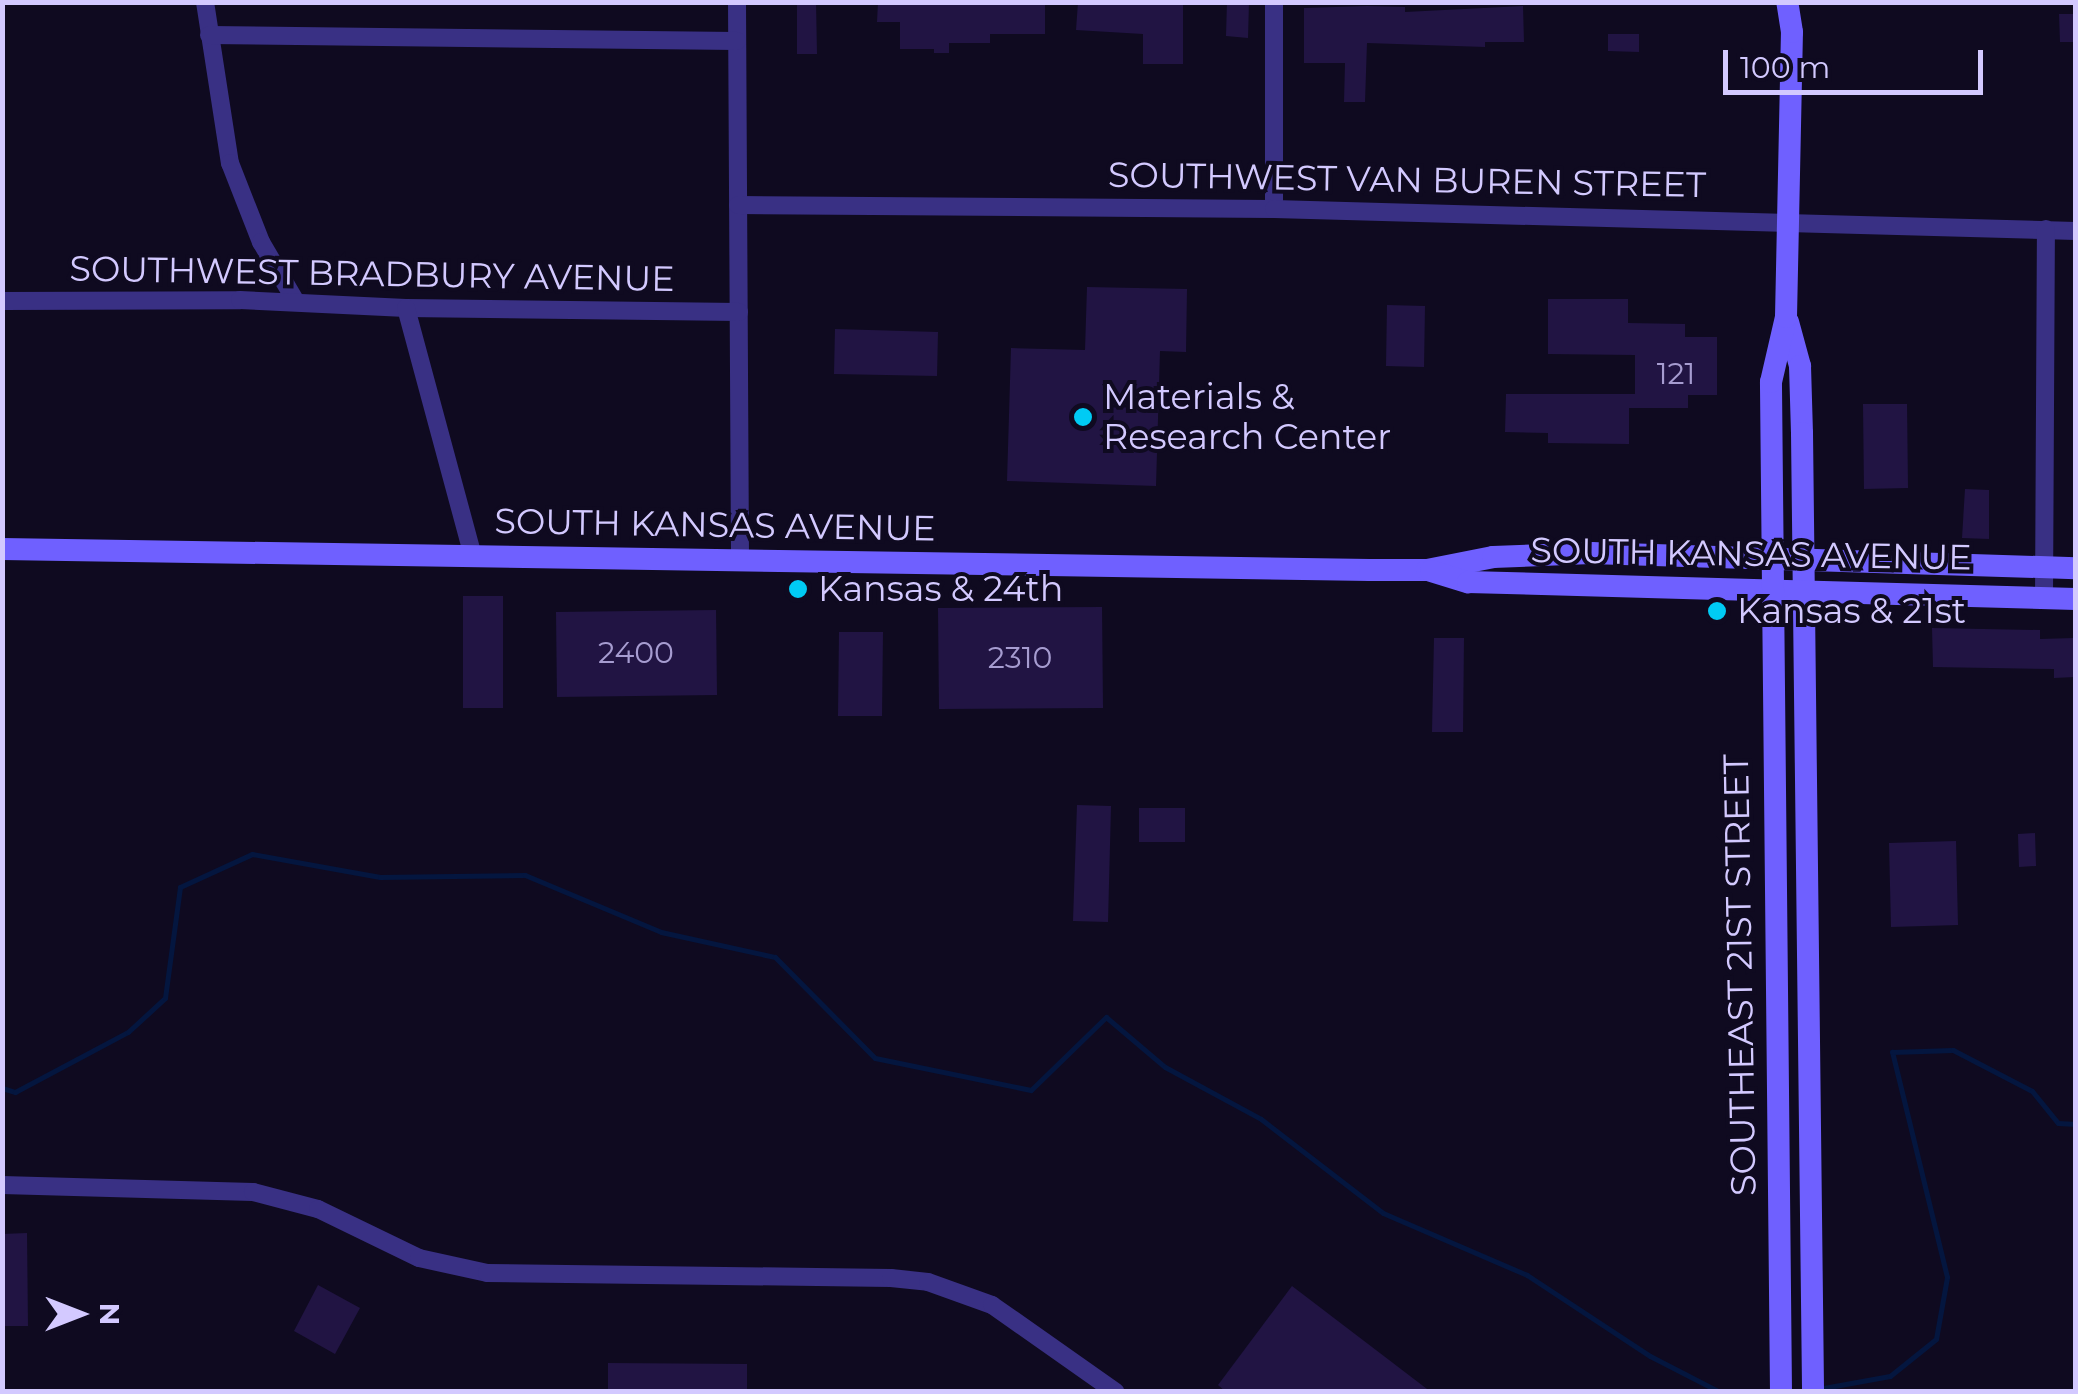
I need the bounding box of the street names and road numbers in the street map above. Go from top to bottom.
street label: SOUTHWEST VAN BUREN STREET [1108,154,1706,206]
street label: SOUTHWEST BRADBURY AVENUE [69,248,675,300]
street label: SOUTH KANSAS AVENUE [494,500,936,550]
street label: SOUTH KANSAS AVENUE [1530,529,1972,579]
street label: SOUTHEAST 21ST STREET [1715,754,1765,1196]

